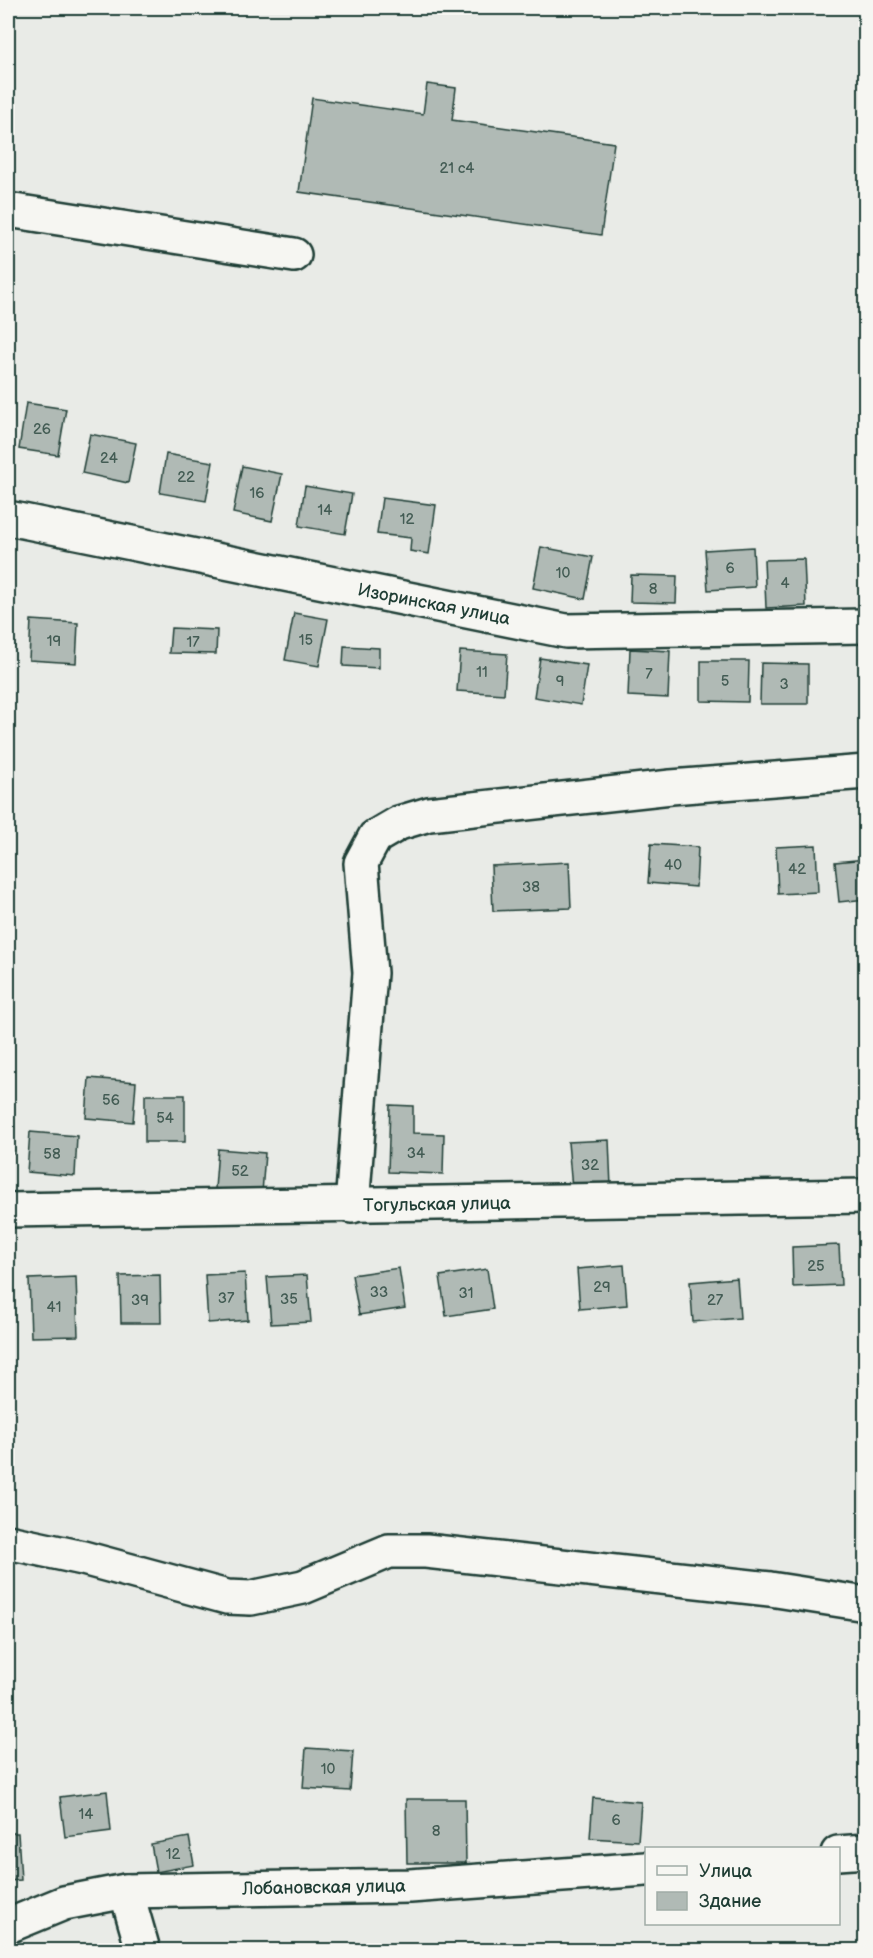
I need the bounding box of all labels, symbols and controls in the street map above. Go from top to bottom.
house number: 21 с4 [440,159,475,178]
house number: 26 [33,420,51,439]
house number: 24 [100,449,118,468]
house number: 22 [177,468,195,487]
house number: 16 [250,484,264,503]
house number: 14 [318,501,332,520]
house number: 12 [400,510,414,529]
house number: 6 [725,559,735,578]
house number: 10 [556,564,570,583]
house number: 4 [780,574,790,593]
street label: Изоринская улица [356,579,512,630]
house number: 8 [649,580,658,599]
house number: 15 [299,631,313,650]
house number: 19 [47,632,61,651]
house number: 17 [186,633,200,652]
house number: 11 [476,663,488,682]
house number: 7 [645,665,653,684]
house number: 9 [556,672,564,691]
house number: 5 [721,672,729,691]
house number: 3 [779,675,789,694]
house number: 40 [664,856,682,875]
house number: 42 [788,860,806,879]
house number: 38 [522,878,540,897]
house number: 56 [102,1091,120,1110]
house number: 54 [156,1109,174,1128]
house number: 34 [407,1144,425,1163]
house number: 58 [43,1145,61,1164]
house number: 32 [581,1156,599,1175]
house number: 52 [231,1162,249,1181]
street label: Тогульская улица [363,1193,511,1216]
house number: 25 [807,1257,825,1276]
house number: 29 [593,1278,611,1297]
house number: 33 [370,1283,388,1302]
house number: 31 [458,1284,474,1303]
house number: 37 [218,1289,235,1308]
house number: 35 [280,1290,298,1309]
house number: 39 [131,1291,149,1310]
house number: 27 [707,1291,724,1310]
house number: 41 [47,1298,61,1317]
house number: 10 [321,1760,335,1779]
house number: 14 [79,1805,93,1824]
house number: 6 [611,1811,621,1830]
house number: 8 [432,1822,441,1841]
house number: 12 [166,1845,180,1864]
legend [645,1847,840,1925]
text: Улица [699,1861,753,1882]
street label: Лобановская улица [241,1876,406,1899]
text: Здание [699,1891,761,1912]

